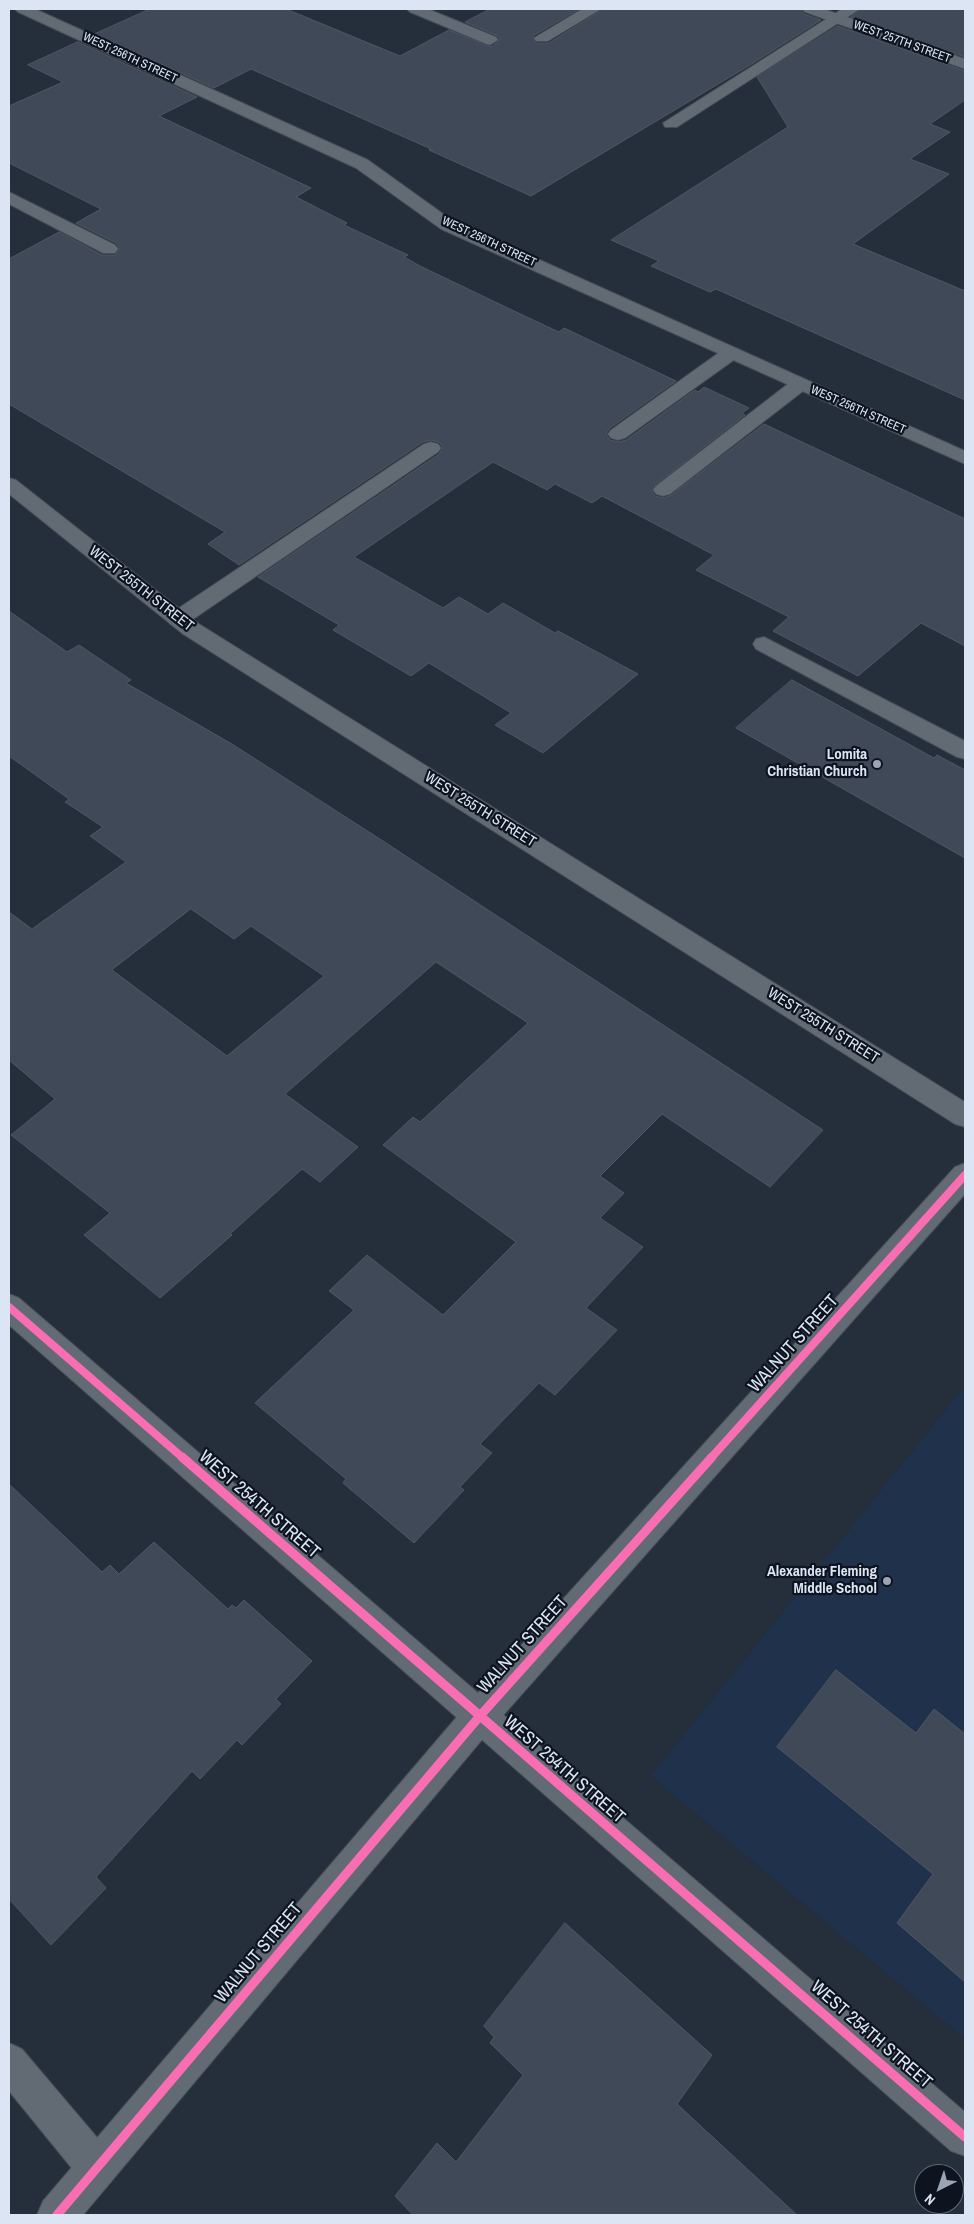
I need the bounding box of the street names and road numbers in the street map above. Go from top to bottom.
street label: WEST 257TH STREET [851,18,953,66]
street label: WEST 256TH STREET [81,30,179,86]
street label: WEST 256TH STREET [440,214,538,270]
street label: WEST 256TH STREET [808,383,908,437]
street label: WEST 255TH STREET [85,543,197,635]
street label: WEST 255TH STREET [421,769,539,851]
street label: WEST 255TH STREET [764,985,882,1067]
street label: WALNUT STREET [744,1291,844,1397]
street label: WEST 254TH STREET [194,1447,324,1563]
street label: WALNUT STREET [473,1592,573,1698]
street label: WEST 254TH STREET [499,1712,629,1828]
street label: WALNUT STREET [211,1899,307,2007]
street label: WEST 254TH STREET [806,1977,936,2093]

